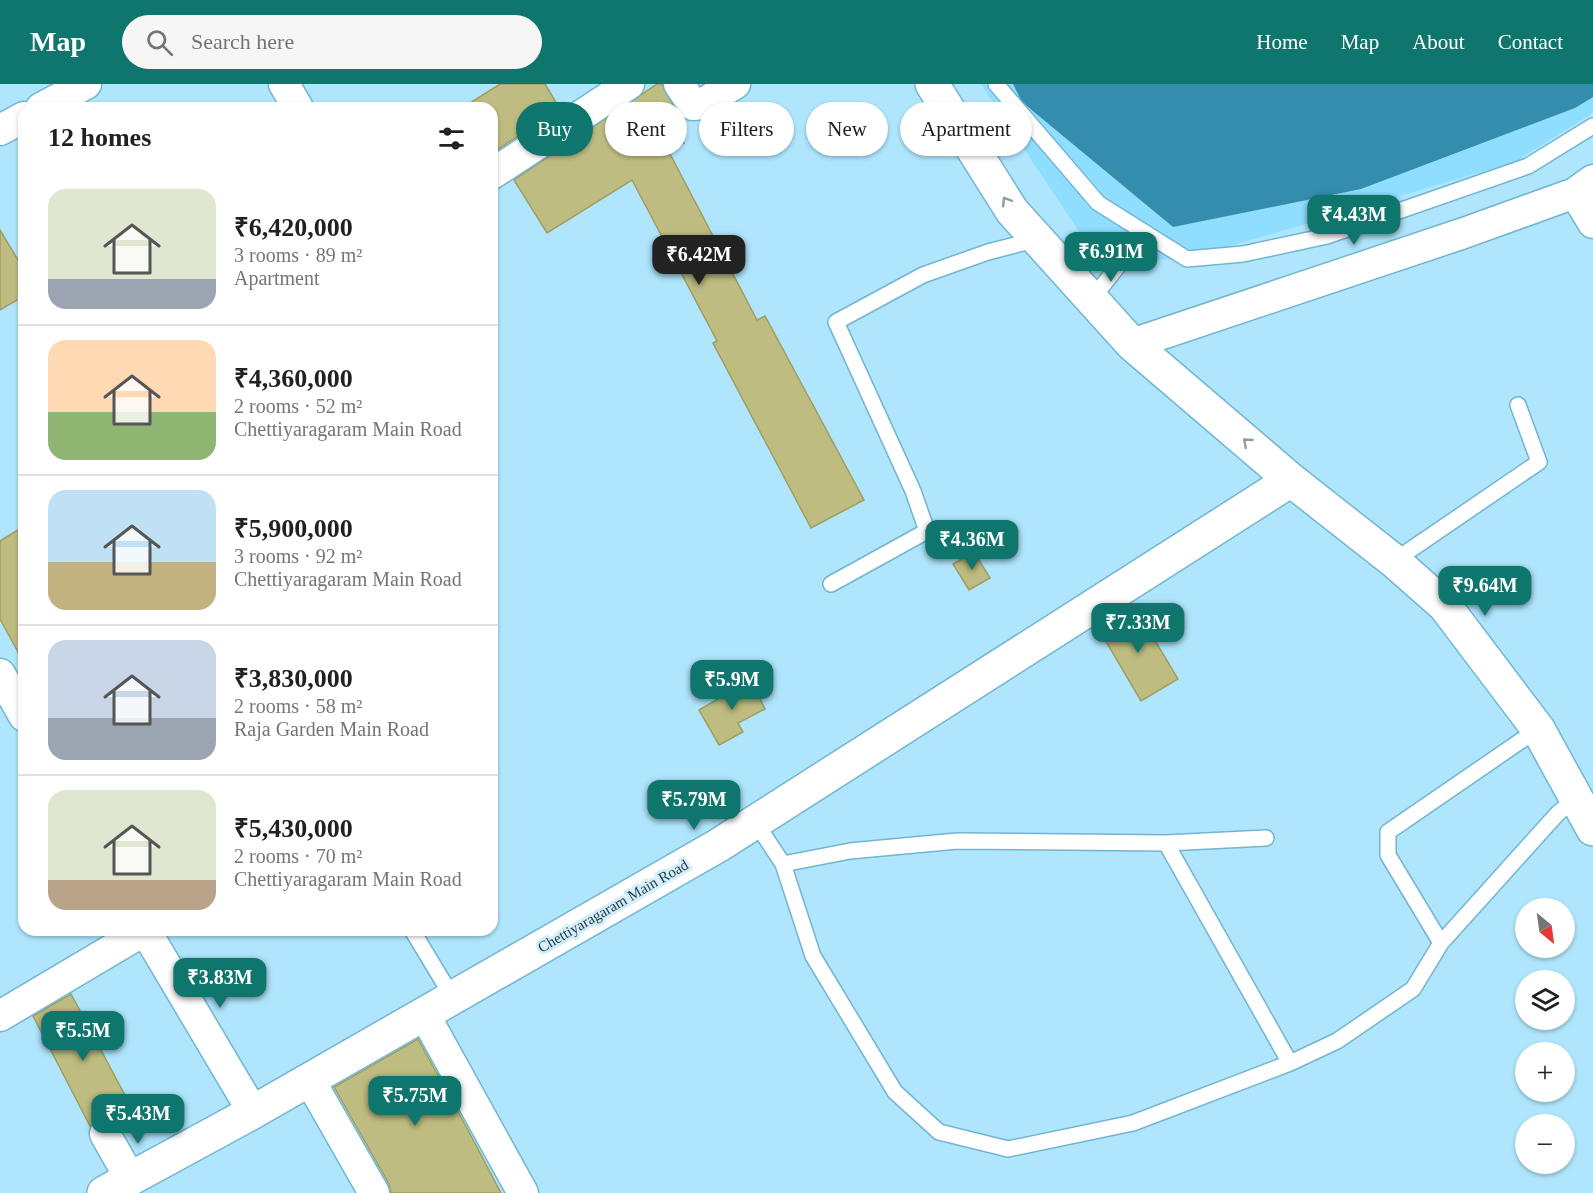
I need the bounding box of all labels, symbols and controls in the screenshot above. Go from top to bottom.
search box [122,15,542,69]
text: Map [30,26,86,57]
icon: search [143,26,176,59]
text: Search here [191,29,294,54]
text: Home [1256,30,1308,54]
text: Map [1341,30,1379,54]
text: About [1412,30,1465,54]
text: Contact [1498,30,1563,54]
chip: Buy [516,102,593,156]
chip: Rent [605,102,687,156]
chip: Filters [699,102,794,156]
chip: New [806,102,888,156]
chip: Apartment [900,102,1032,156]
icon: filters [435,122,468,155]
text: 12 homes [48,123,151,152]
pin: ₹4.43M [1305,195,1403,246]
one-way arrow [1001,197,1013,207]
text: ₹4.43M [1321,203,1387,225]
icon: home [96,213,168,285]
text: ₹6,420,000 [234,213,353,242]
pin: ₹6.91M [1062,232,1160,283]
pin: ₹6.42M [650,235,748,286]
text: ₹6.91M [1078,240,1144,262]
text: ₹6.42M [666,243,732,265]
text: 3 rooms · 89 m² [234,244,362,266]
text: Apartment [234,267,320,289]
icon: home [96,364,168,436]
text: ₹4,360,000 [234,364,353,393]
text: 2 rooms · 52 m² [234,395,362,417]
text: Chettiyaragaram Main Road [234,418,462,440]
one-way arrow [1243,438,1254,449]
icon: home [96,514,168,586]
text: ₹5,900,000 [234,514,353,543]
pin: ₹4.36M [923,520,1021,571]
text: ₹4.36M [939,528,1005,550]
text: 3 rooms · 92 m² [234,545,362,567]
pin: ₹9.64M [1436,566,1534,617]
text: Chettiyaragaram Main Road [234,568,462,590]
text: ₹9.64M [1452,574,1518,596]
pin: ₹7.33M [1089,603,1187,654]
text: ₹7.33M [1105,611,1171,633]
pin: ₹5.9M [690,660,774,711]
icon: home [96,664,168,736]
text: ₹3,830,000 [234,664,353,693]
text: ₹5.9M [704,668,760,690]
text: 2 rooms · 58 m² [234,695,362,717]
text: Raja Garden Main Road [234,718,429,740]
pin: ₹5.79M [645,780,743,831]
text: ₹5.79M [661,788,727,810]
icon: home [96,814,168,886]
text: ₹5,430,000 [234,814,353,843]
text: 2 rooms · 70 m² [234,845,362,867]
street label: Chettiyaragaram Main Road [535,856,691,956]
text: Chettiyaragaram Main Road [234,868,462,890]
north arrow [1515,898,1575,958]
map controls [1515,898,1575,1174]
pin: ₹3.83M [171,958,269,1009]
text: ₹3.83M [187,966,253,988]
button: layers [1515,970,1575,1030]
pin: ₹5.5M [41,1011,125,1062]
text: ₹5.5M [55,1019,111,1041]
button: + [1515,1042,1575,1102]
pin: ₹5.75M [366,1076,464,1127]
text: ₹5.75M [382,1084,448,1106]
pin: ₹5.43M [89,1094,187,1145]
text: ₹5.43M [105,1102,171,1124]
button: − [1515,1114,1575,1174]

